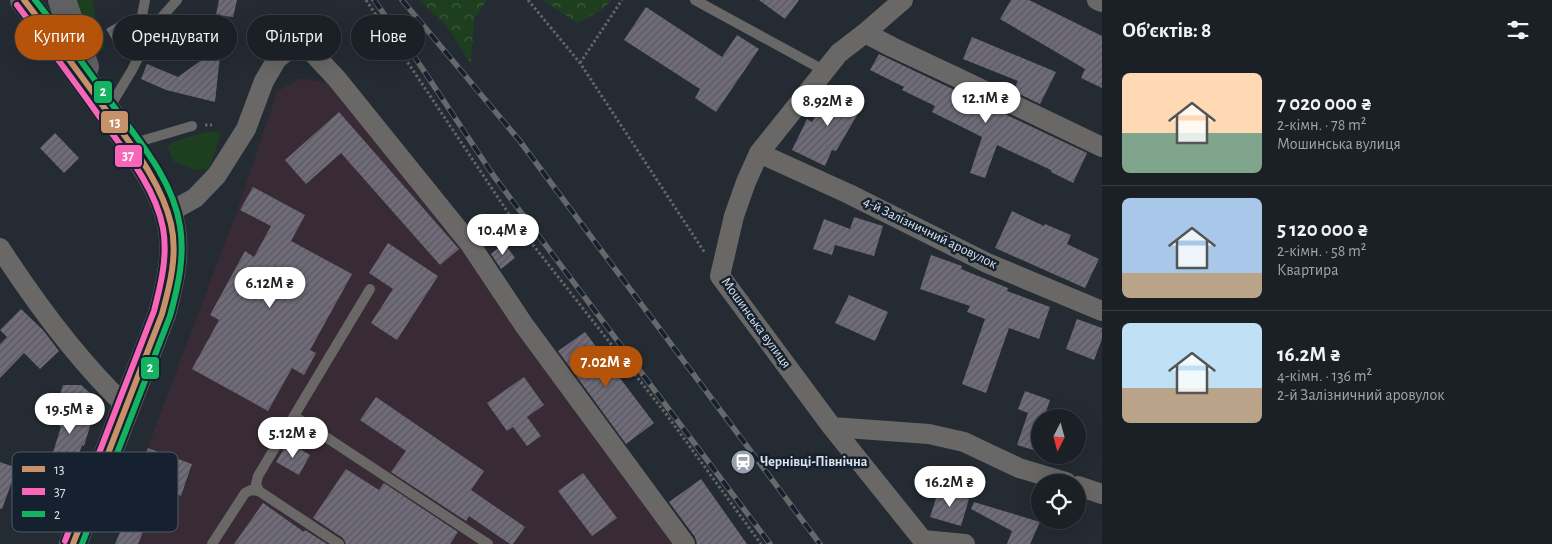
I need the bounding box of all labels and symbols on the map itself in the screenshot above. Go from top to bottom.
line badge: 2 [93,80,113,104]
pin: 12.1M ₴ [940,82,1032,124]
pin: 8.92M ₴ [782,84,874,127]
text: 2 [100,85,107,99]
line badge: 13 [100,110,129,134]
text: 13 [109,116,121,130]
line badge: 37 [114,144,143,168]
text: 37 [122,149,134,163]
street label: 4-й Залізничний аровулок [861,195,1000,272]
pin: 10.4M ₴ [457,214,549,256]
pin: 6.12M ₴ [224,266,316,309]
street label: Мошинська вулиця [718,275,794,371]
pin: 7.02M ₴ [560,346,652,388]
line badge: 2 [140,356,160,380]
text: 2 [147,361,154,375]
pin: 19.5M ₴ [24,392,116,435]
north arrow [1031,409,1086,464]
pin: 5.12M ₴ [247,416,339,459]
station icon: Чернівці-Північна [730,449,756,475]
legend [12,452,178,532]
place label: Чернівці-Північна [760,455,868,469]
text: 13 [54,463,65,477]
pin: 16.2M ₴ [904,466,996,508]
text: 37 [54,485,66,499]
text: 2 [54,508,60,522]

